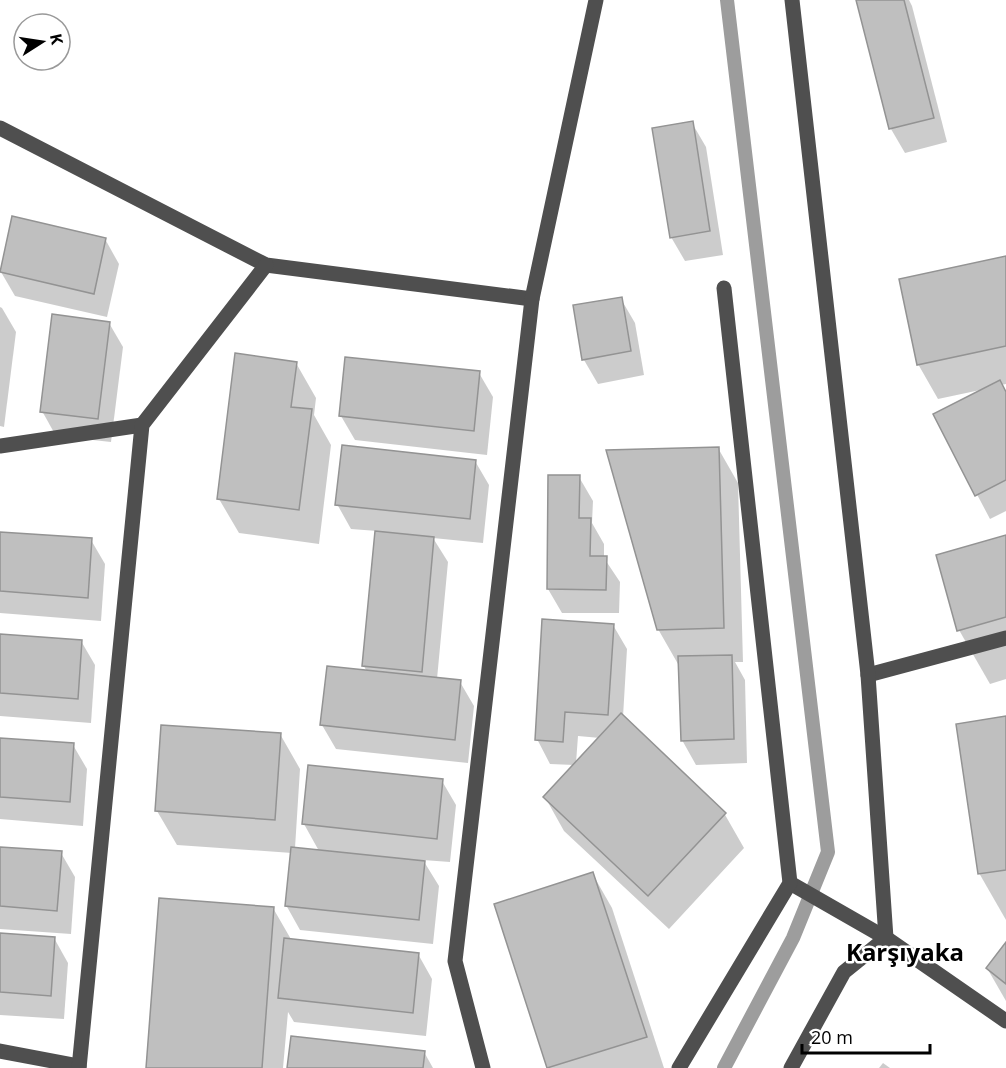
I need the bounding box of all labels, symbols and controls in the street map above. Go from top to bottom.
north arrow [12,12,72,72]
text: K [45,31,69,47]
district label: Karşıyaka [846,935,964,968]
scale bar [802,1017,930,1055]
text: 20 m [811,1025,853,1049]

